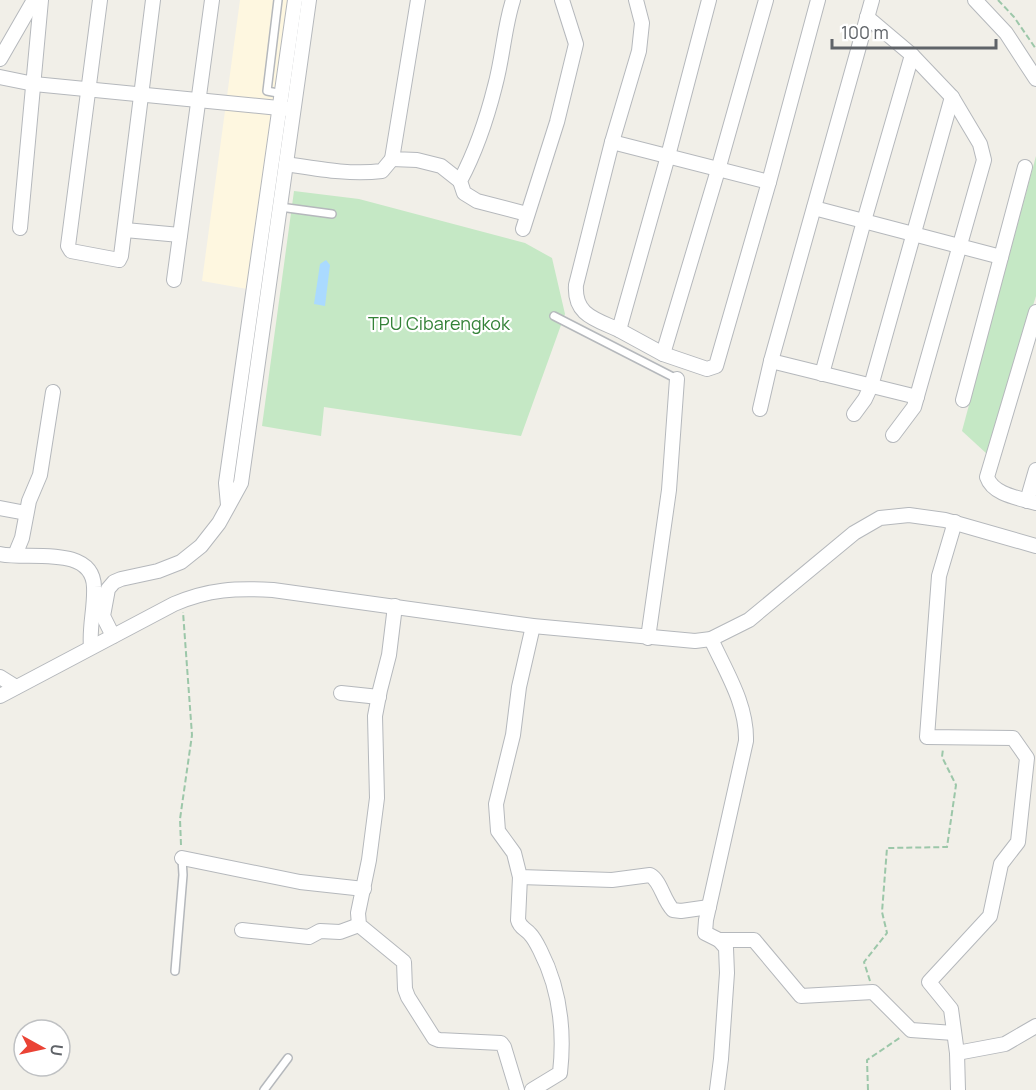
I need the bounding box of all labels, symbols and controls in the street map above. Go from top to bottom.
scale bar [832,12,996,50]
text: 100 m [841,20,889,44]
park label: TPU Cibarengkok [368,311,511,335]
north arrow [12,1018,72,1078]
text: U [45,1043,69,1057]

